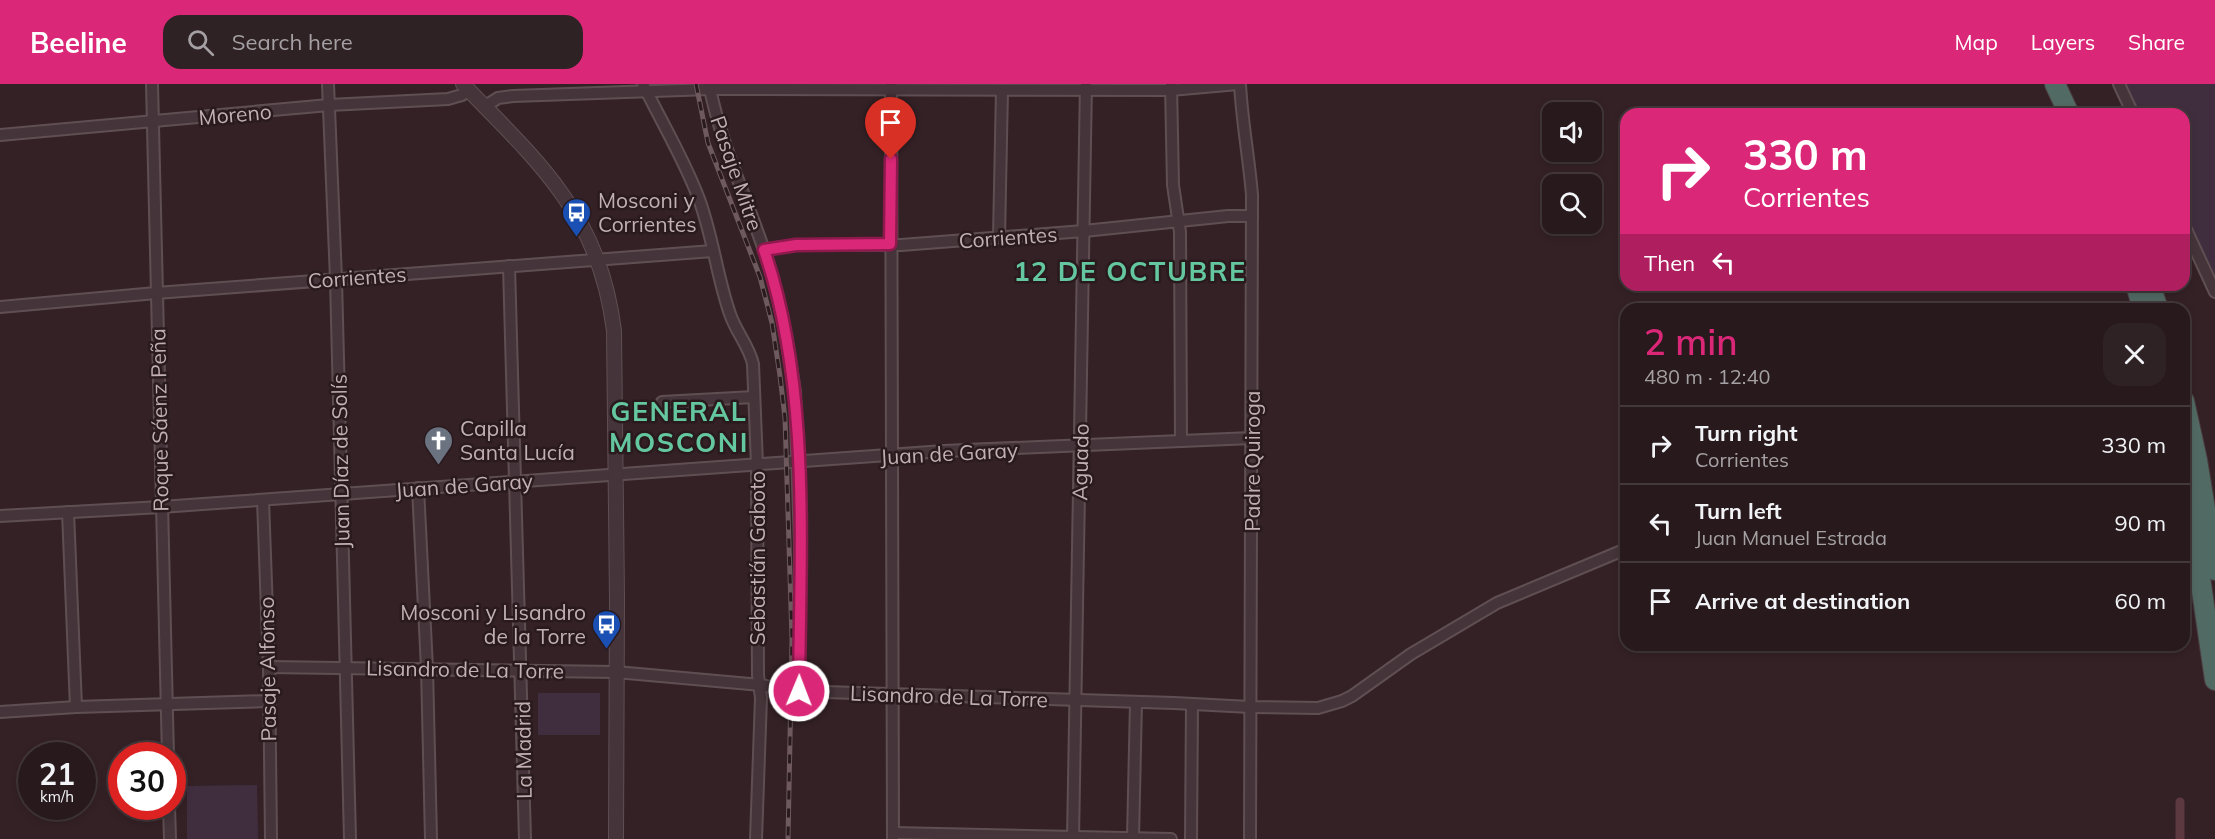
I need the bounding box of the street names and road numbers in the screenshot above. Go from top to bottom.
street label: Moreno [197,98,273,130]
street label: Pasaje Mitre [705,112,769,234]
street label: Corrientes [958,221,1058,253]
street label: Corrientes [307,261,407,293]
street label: Roque Sáenz Peña [144,328,174,512]
street label: Juan Díaz de Solís [325,374,355,548]
street label: Padre Quiroga [1239,391,1265,531]
street label: Aguado [1066,423,1094,501]
street label: Juan de Garay [879,436,1019,470]
street label: Juan de Garay [394,467,534,503]
street label: Sebastián Gaboto [744,471,770,645]
street label: Pasaje Alfonso [253,596,281,742]
street label: Lisandro de La Torre [366,654,564,684]
street label: Lisandro de La Torre [850,680,1048,712]
street label: La Madrid [509,701,537,799]

